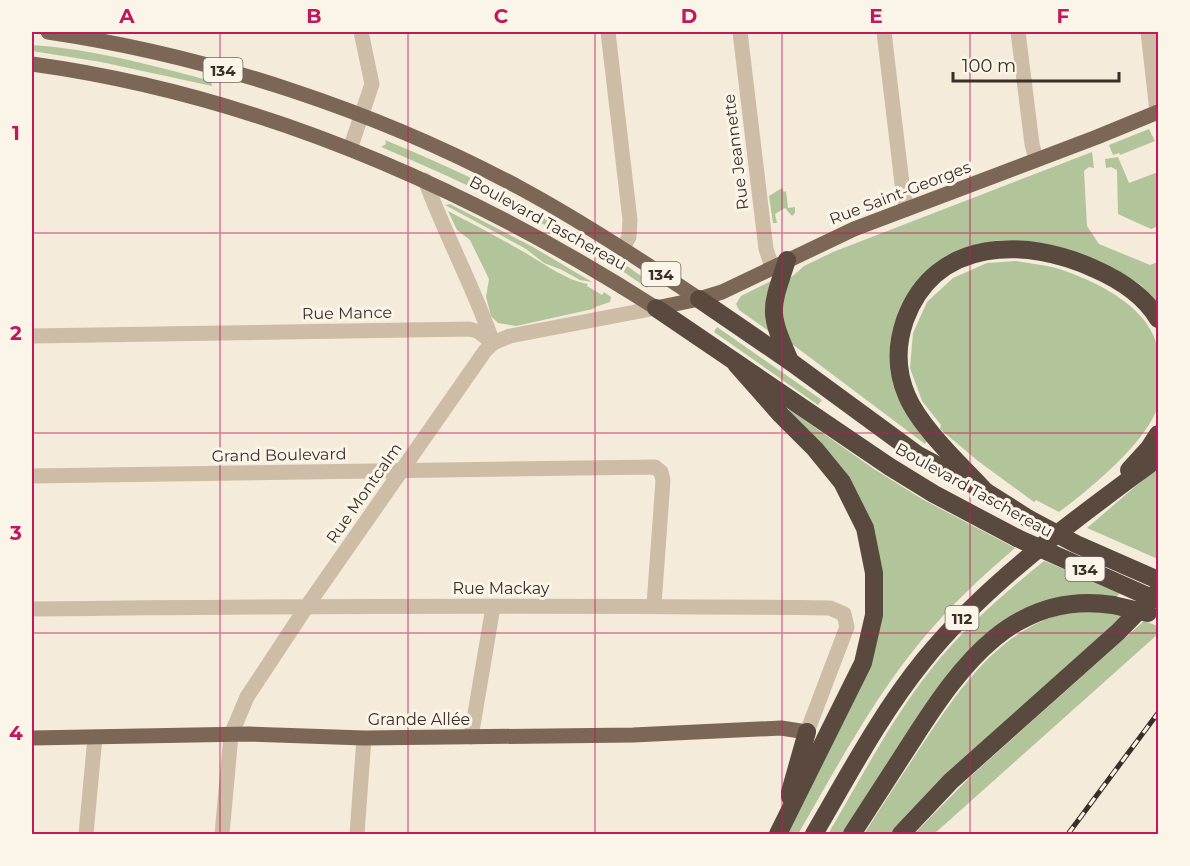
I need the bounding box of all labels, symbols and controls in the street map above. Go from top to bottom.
text: A [118,4,135,28]
text: B [306,4,322,28]
text: C [494,4,509,28]
text: D [681,4,697,28]
text: E [869,4,883,28]
text: F [1057,4,1070,28]
scale bar [953,45,1120,83]
text: 100 m [962,55,1016,77]
road number: 134 [204,58,242,82]
street label: Rue Jeannette [719,93,753,211]
text: 1 [12,121,20,145]
street label: Rue Saint-Georges [827,157,974,229]
street label: Boulevard Taschereau [466,172,630,274]
road number: 134 [642,262,680,286]
street label: Rue Mance [302,303,392,323]
text: 2 [10,321,22,345]
street label: Rue Montcalm [322,439,406,547]
street label: Boulevard Taschereau [892,439,1056,541]
street label: Grand Boulevard [211,444,347,466]
text: 3 [9,521,22,545]
road number: 134 [1066,557,1104,581]
street label: Rue Mackay [453,579,550,598]
road number: 112 [946,606,978,630]
street label: Grande Allée [368,710,470,729]
text: 4 [9,721,23,745]

